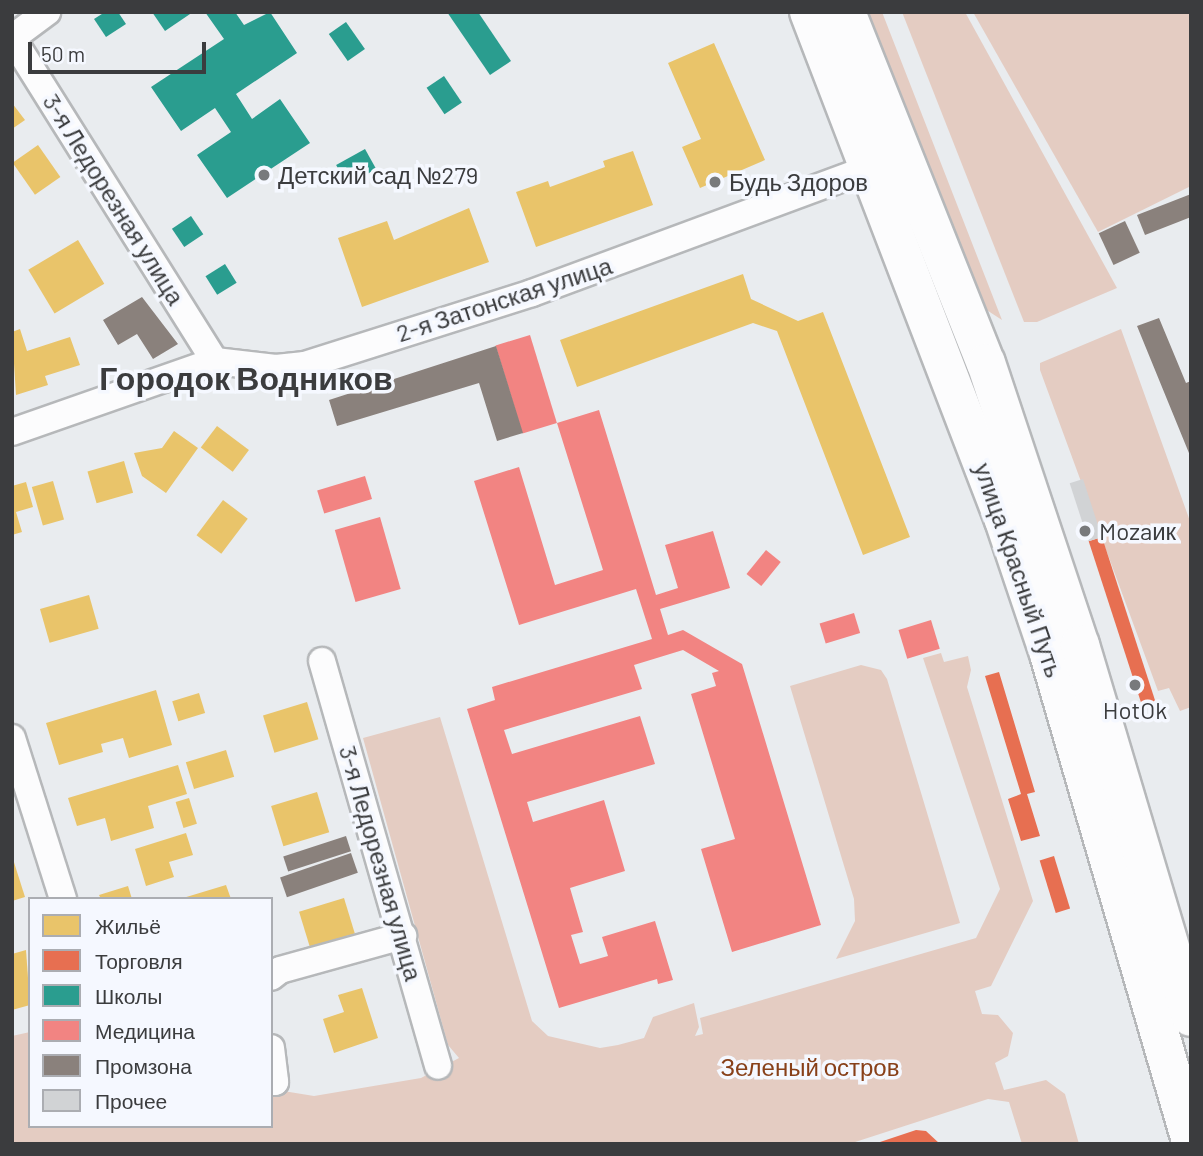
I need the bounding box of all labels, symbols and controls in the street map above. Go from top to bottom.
scale bar [32,28,210,72]
text: 50 m [41,41,85,66]
street label: 3-я Ледорезная улица [37,88,191,310]
place label: Детский сад №279 [278,161,478,189]
marker: Детский сад №279 [256,167,272,183]
place label: Будь Здоров [729,168,868,196]
marker: Будь Здоров [707,174,723,190]
street label: 2-я Затонская улица [393,251,615,347]
district label: Городок Водников [99,358,393,396]
street label: улица Красный Путь [969,459,1069,681]
place label: Mozaик [1099,517,1176,545]
marker: Mozaик [1077,523,1093,539]
marker: HotOk [1127,677,1143,693]
place label: HotOk [1103,696,1167,724]
street label: 3-я Ледорезная улица [334,742,428,984]
legend [28,897,273,1128]
text: Жильё [95,913,161,938]
text: Торговля [95,948,183,973]
text: Школы [95,983,162,1008]
text: Медицина [95,1018,195,1043]
text: Промзона [95,1053,192,1078]
park label: Зеленый остров [721,1053,899,1081]
text: Прочее [95,1088,167,1113]

